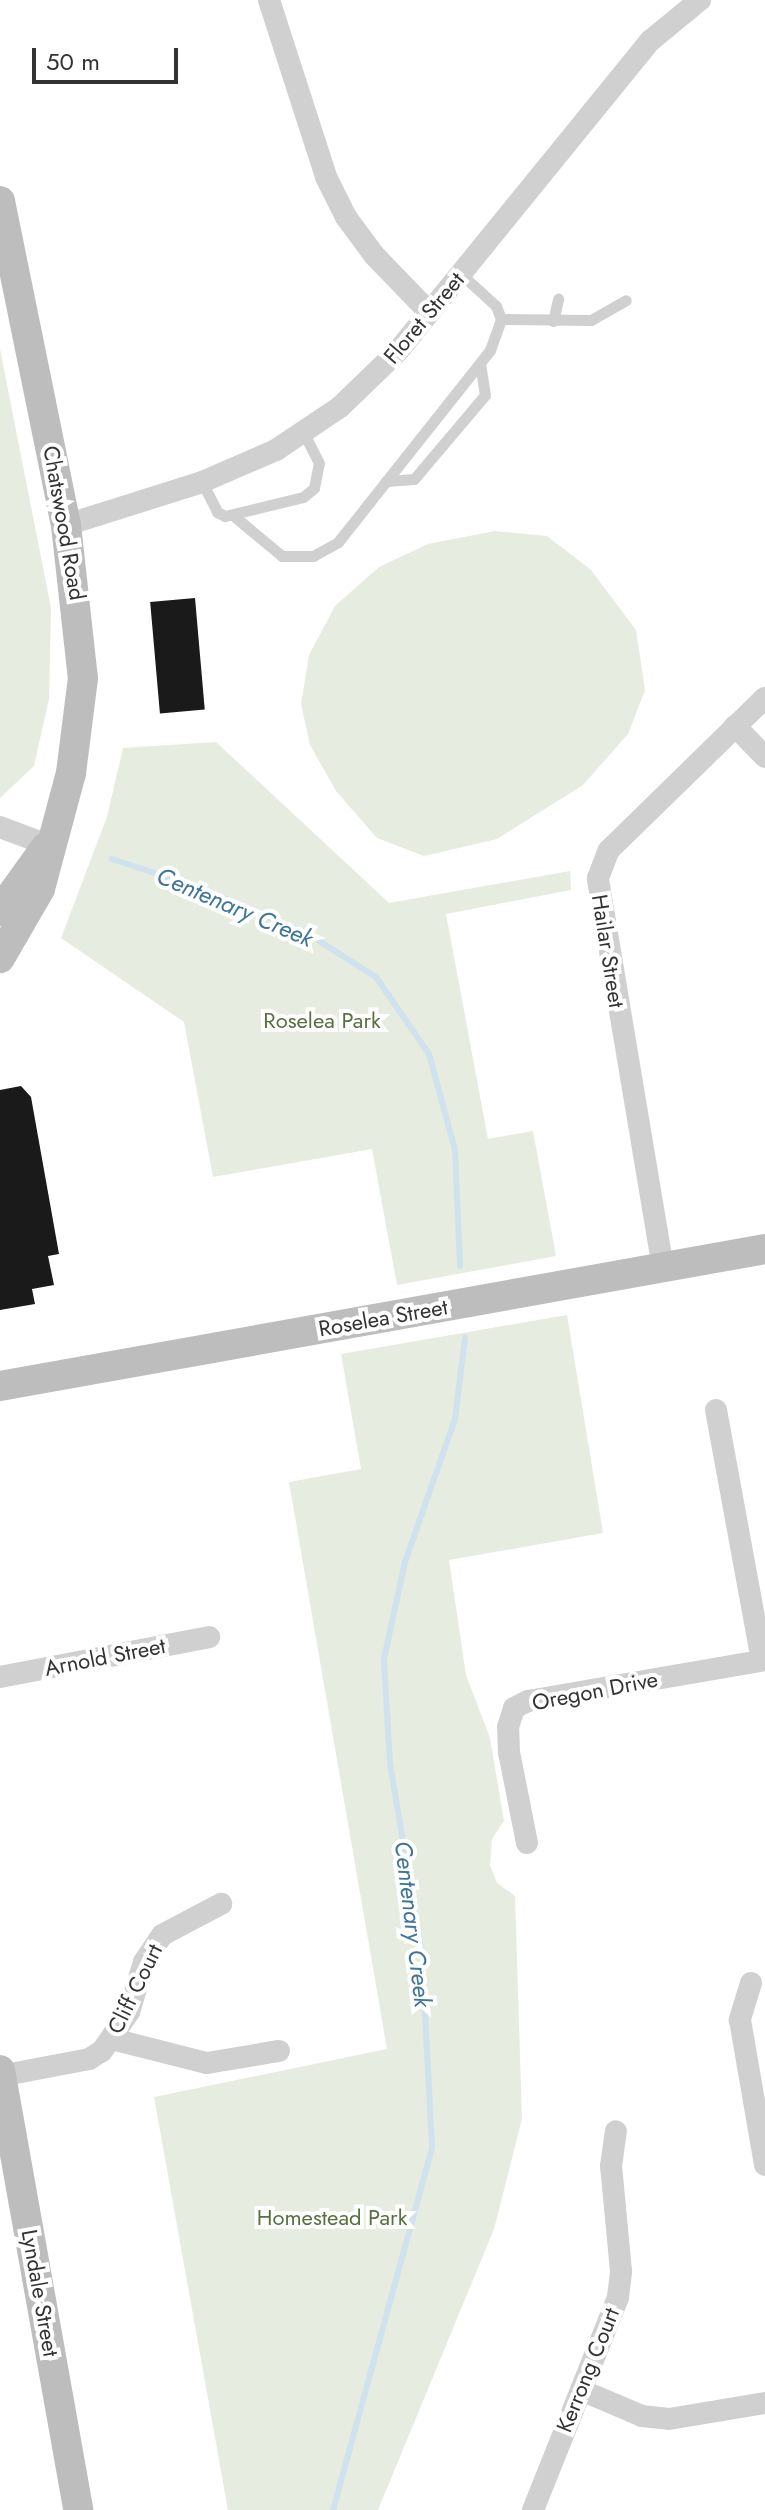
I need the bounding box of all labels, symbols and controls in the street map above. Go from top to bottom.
scale bar [36,32,182,82]
text: 50 m [46,44,100,79]
street label: Floret Street [378,267,470,369]
street label: Chatswood Road [37,444,91,602]
water label: Centenary Creek [152,861,318,953]
street label: Hailar Street [586,892,630,1010]
park label: Roselea Park [263,1008,381,1034]
street label: Roselea Street [316,1294,450,1342]
street label: Arnold Street [42,1632,168,1682]
street label: Oregon Drive [530,1666,660,1716]
water label: Centenary Creek [389,1839,437,2009]
street label: Cliff Court [102,1940,168,2038]
park label: Homestead Park [257,2205,407,2231]
street label: Lyndale Street [16,2227,64,2359]
street label: Kerrong Court [551,2304,625,2436]

